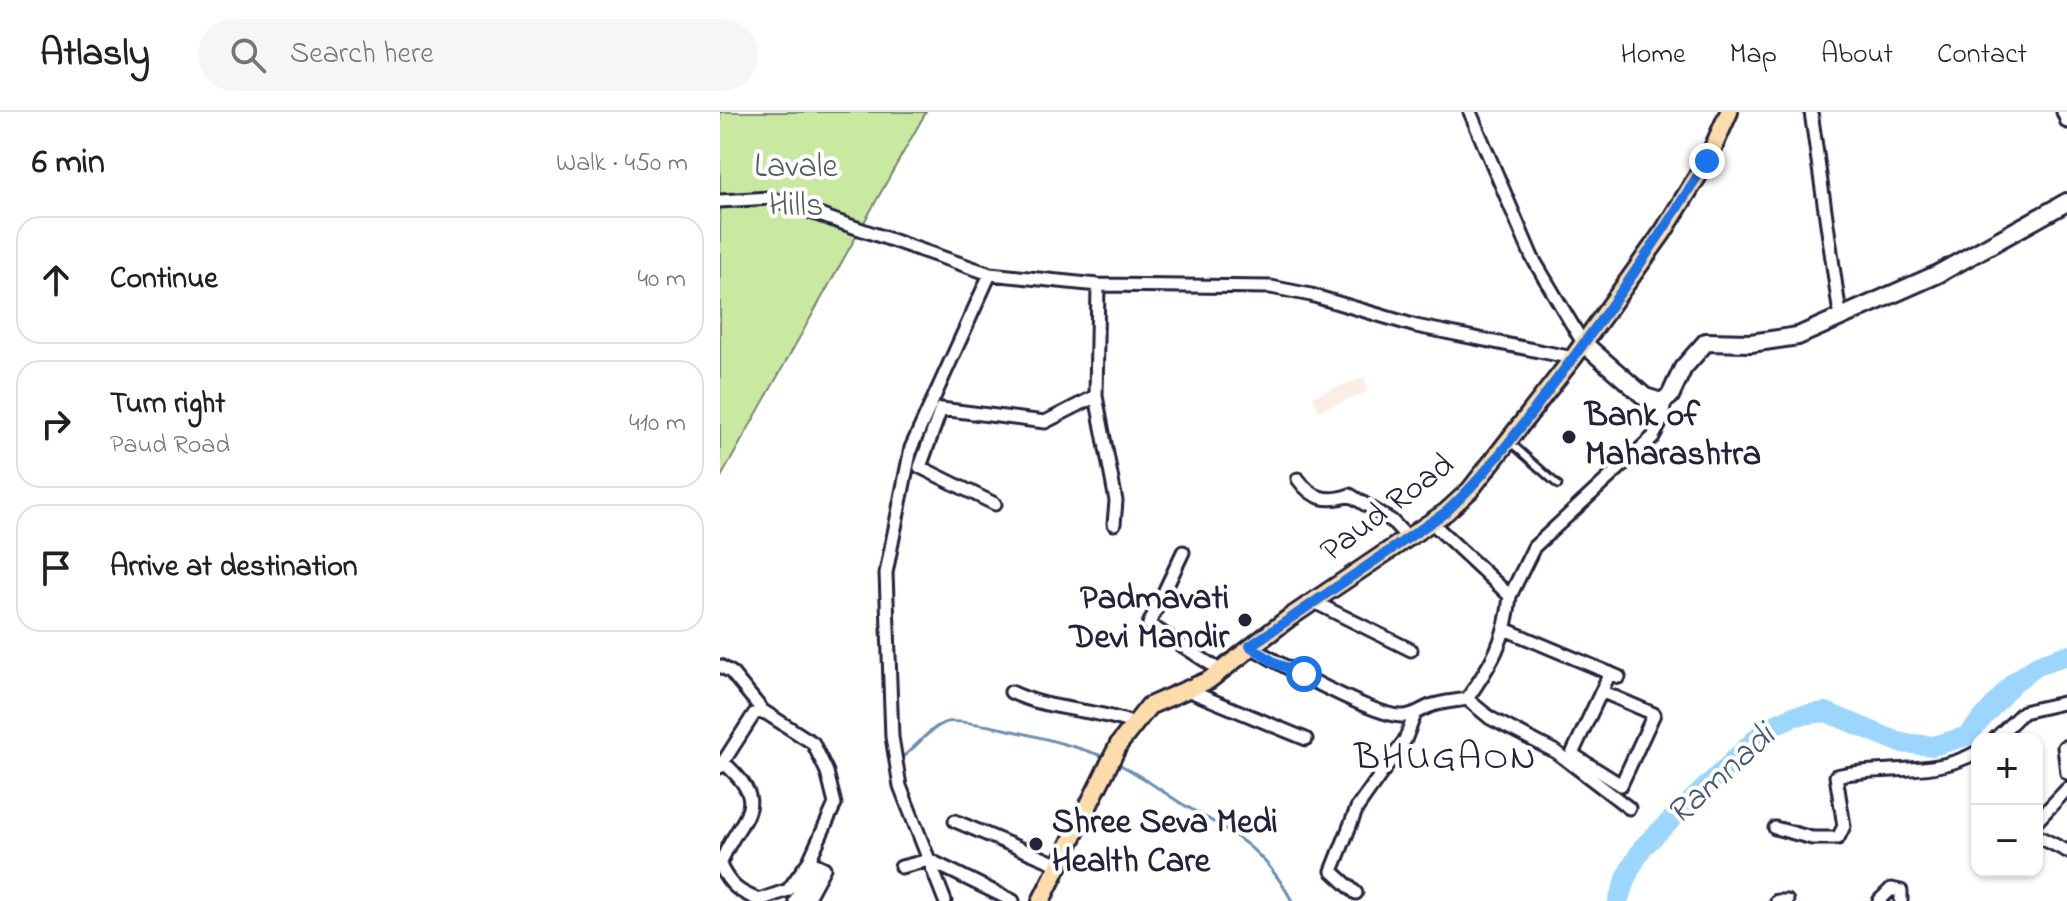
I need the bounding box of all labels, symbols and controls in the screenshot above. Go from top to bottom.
search box [198,19,758,91]
text: Atlasly [40,27,150,83]
icon: search [226,33,270,77]
text: Search here [290,33,434,77]
text: Home [1620,35,1686,76]
text: Map [1730,35,1777,76]
text: About [1821,35,1893,76]
text: Contact [1937,35,2027,76]
text: 6 min [32,139,105,189]
park label: Lavale Hills [754,143,838,232]
route end [1689,143,1725,179]
text: Walk · 450 m [556,145,688,183]
icon: ahead [34,258,78,302]
text: Continue [110,258,218,302]
text: 40 m [637,261,686,299]
text: Turn right [110,383,225,427]
place label: Bank of Maharashtra [1583,392,1761,481]
icon: right [34,402,78,446]
text: 410 m [629,405,686,443]
text: Paud Road [110,427,230,465]
marker: Bank of Maharashtra [1560,428,1578,446]
street label: Paud Road [1310,442,1466,576]
icon: arrive [34,546,78,590]
text: Arrive at destination [110,546,358,590]
place label: Padmavati Devi Mandir [1068,575,1230,664]
marker: Padmavati Devi Mandir [1236,611,1254,629]
route start [1286,656,1322,692]
water label: Ramnadi [1656,710,1791,840]
district label: BHUGAON [1353,731,1538,787]
map controls [1971,733,2043,877]
button: + [1971,733,2043,805]
place label: Shree Seva Medi Health Care [1052,799,1278,888]
button: − [1971,805,2043,877]
marker: Shree Seva Medi Health Care [1027,835,1045,853]

